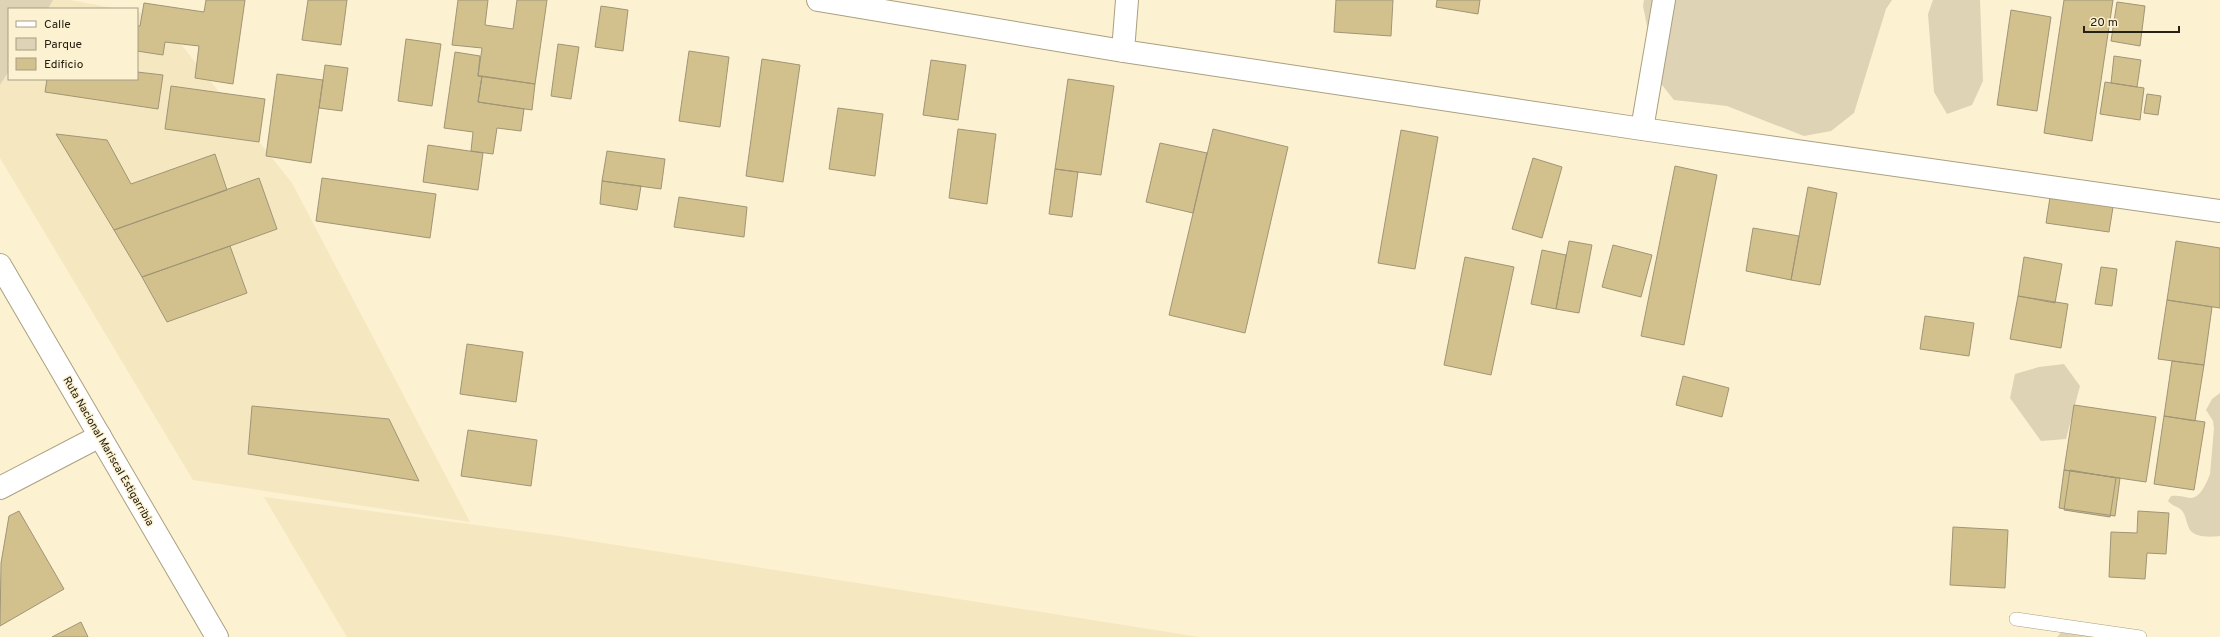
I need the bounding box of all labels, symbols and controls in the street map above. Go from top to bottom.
legend [8,8,138,80]
scale bar [2084,8,2179,34]
text: 20 m [2090,15,2118,31]
text: Calle [44,17,71,33]
text: Parque [44,37,82,53]
text: Edificio [44,57,84,73]
street label: Ruta Nacional Mariscal Estigarribia [59,374,157,529]

